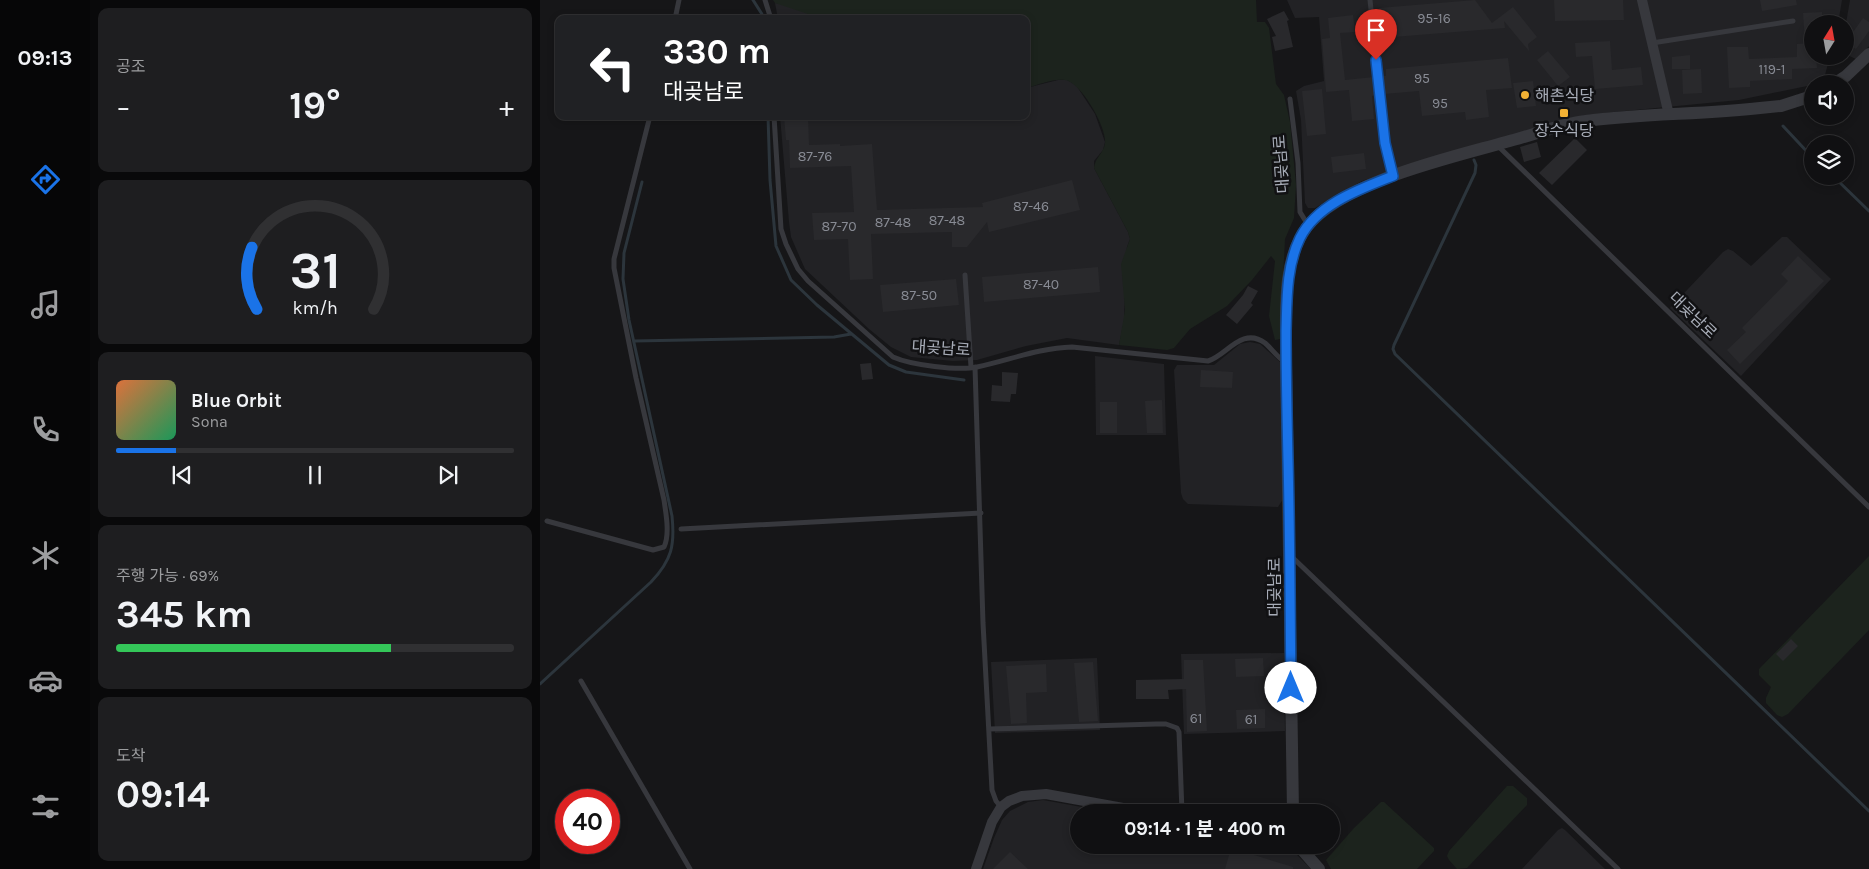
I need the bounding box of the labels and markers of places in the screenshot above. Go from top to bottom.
pin [1355,9,1397,60]
place label: 해촌식당 [1535,86,1594,105]
marker: 해촌식당 [1519,89,1531,101]
marker: 장수식당 [1558,107,1570,119]
place label: 장수식당 [1535,121,1594,140]

